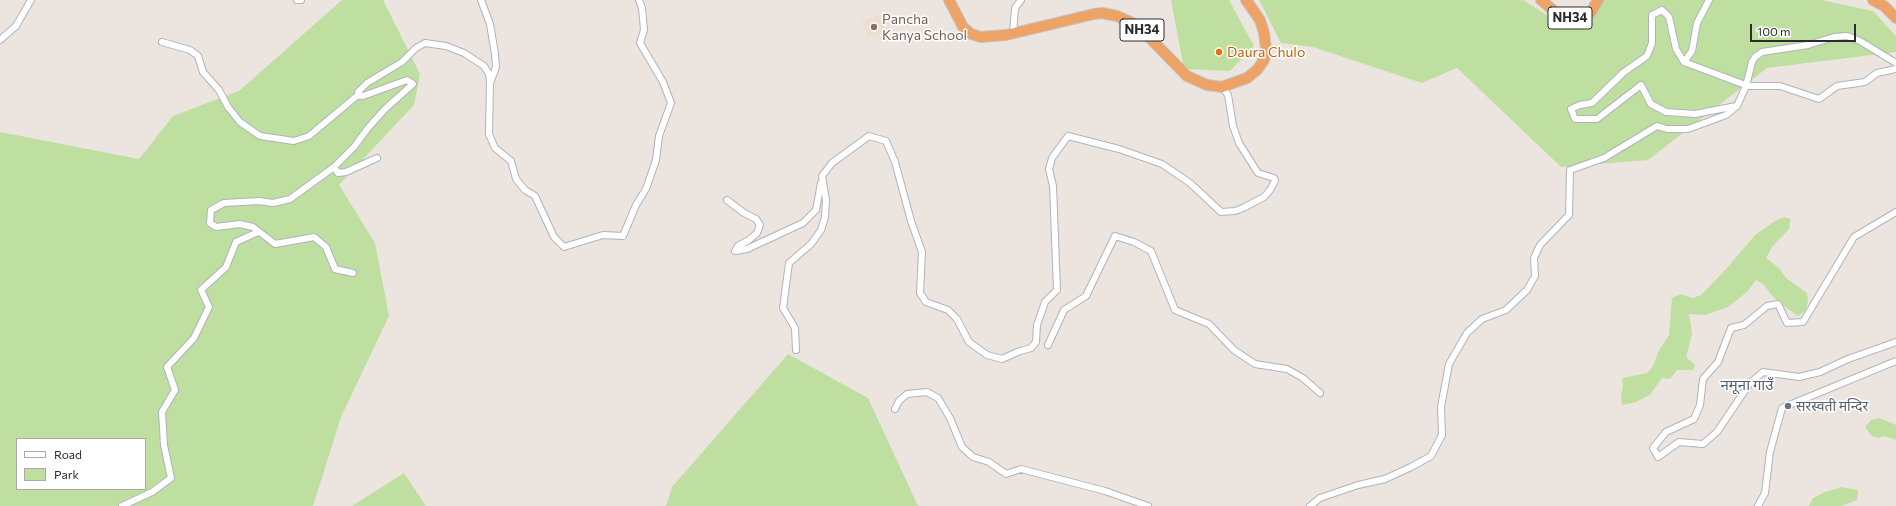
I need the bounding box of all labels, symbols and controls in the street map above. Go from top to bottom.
road number: NH34 [1548,7,1592,29]
place label: Pancha Kanya School [882,11,967,44]
scale bar [1752,16,1858,42]
road number: NH34 [1120,19,1164,41]
marker: Pancha Kanya School [869,22,879,32]
text: 100 m [1757,24,1791,38]
place label: Daura Chulo [1227,44,1305,60]
marker: Daura Chulo [1214,47,1224,57]
district label: नमूना गाउँ [1721,376,1773,394]
place label: सरस्वती मन्दिर [1796,398,1868,414]
marker: सरस्वती मन्दिर [1783,401,1793,411]
legend [16,438,146,490]
text: Road [54,447,82,461]
text: Park [54,467,79,481]

